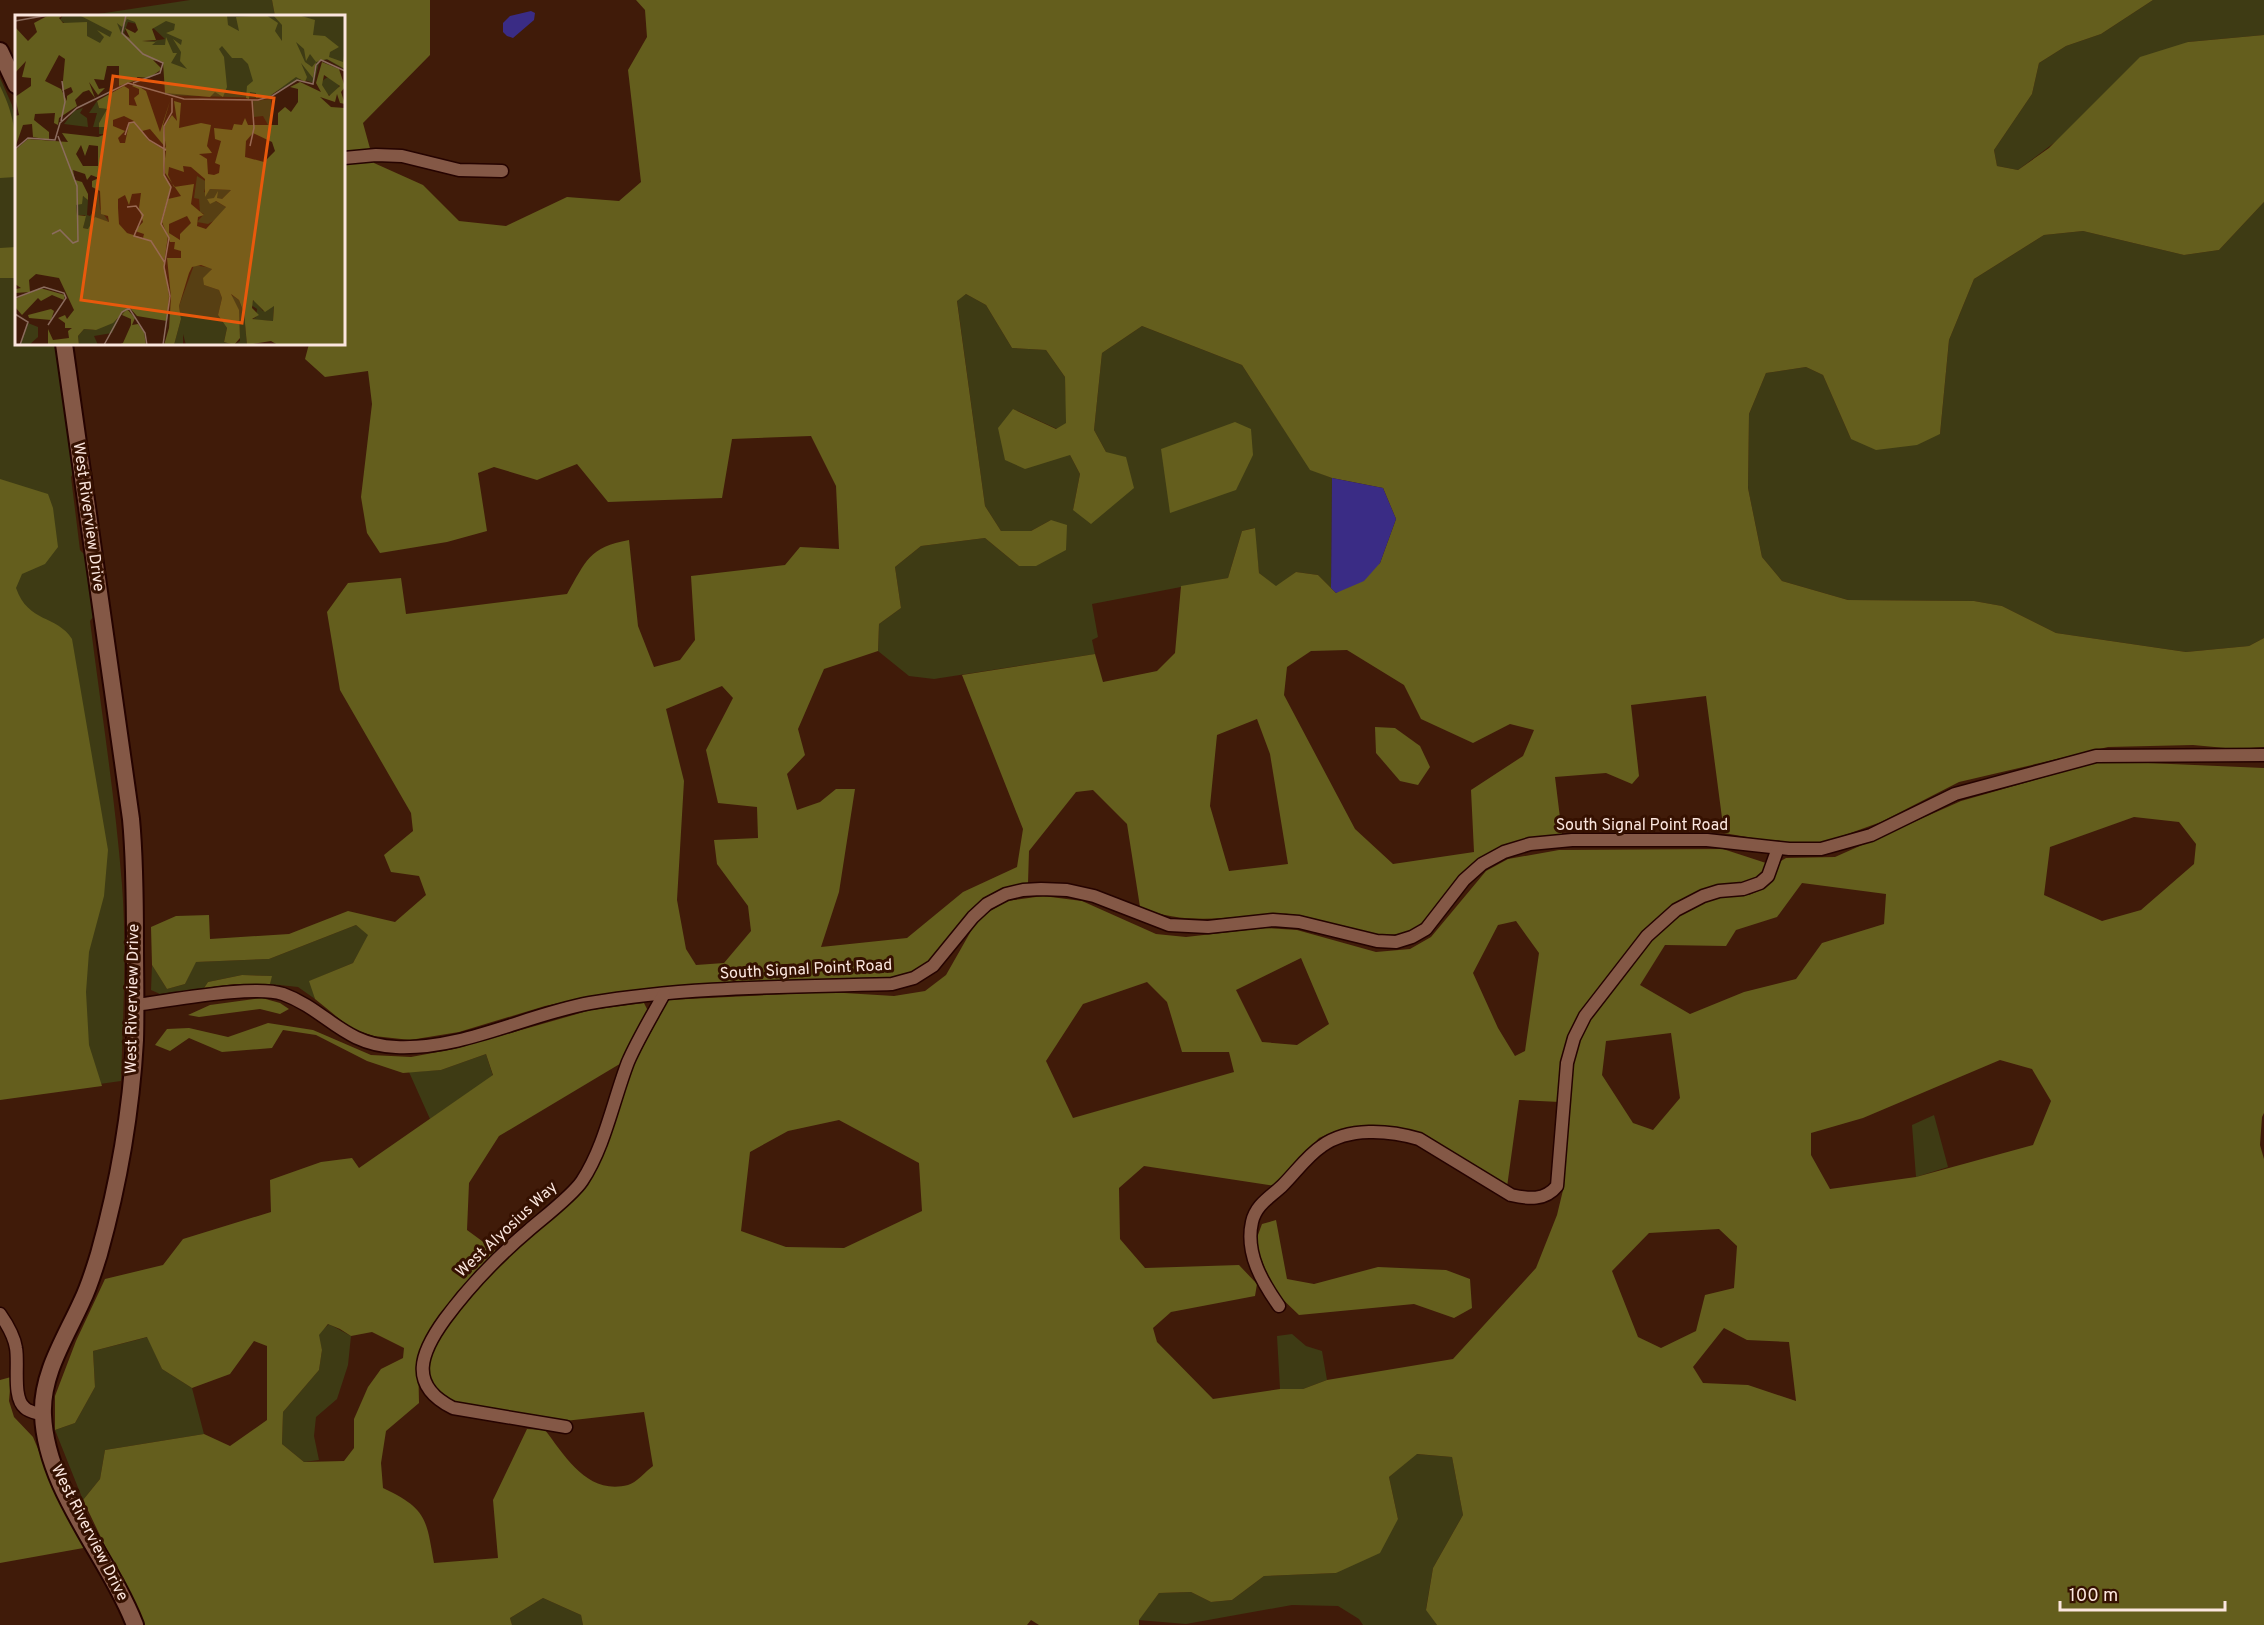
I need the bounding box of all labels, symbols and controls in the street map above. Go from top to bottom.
inset map [15,15,345,345]
street label: West Riverview Drive [68,441,108,593]
street label: South Signal Point Road [1556,816,1728,836]
street label: West Riverview Drive [122,924,144,1074]
street label: South Signal Point Road [719,955,893,985]
street label: West Alyosius Way [452,1178,562,1282]
street label: West Riverview Drive [46,1461,132,1605]
scale bar [2060,1574,2225,1612]
text: 100 m [2069,1585,2118,1608]

